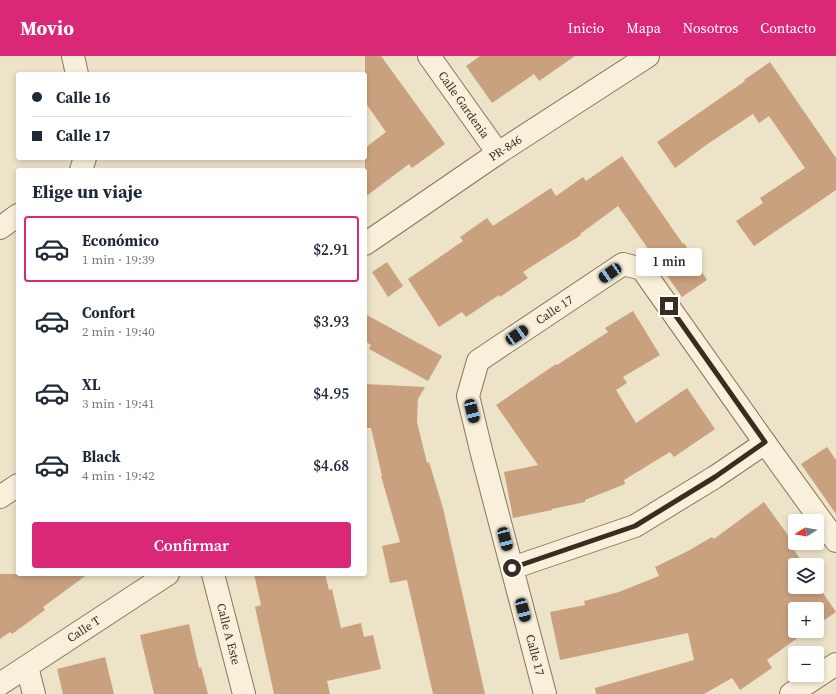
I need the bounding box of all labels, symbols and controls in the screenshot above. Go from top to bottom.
text: Movio [20,15,74,41]
text: Inicio [568,18,604,38]
text: Mapa [626,18,661,38]
text: Nosotros [683,18,738,38]
text: Contacto [760,18,816,38]
street label: Calle Gardenia [434,68,494,142]
text: Calle 16 [56,87,110,108]
text: Calle 17 [56,125,110,146]
street label: PR-846 [486,132,525,165]
text: Elige un viaje [32,179,142,204]
text: Económico [82,230,159,251]
icon: car [34,231,70,267]
text: $2.91 [313,239,349,260]
callout: 1 min [636,248,702,276]
text: 1 min · 19:39 [82,251,155,268]
text: 1 min [652,253,686,270]
car [597,261,623,285]
street label: Calle 17 [532,292,576,328]
route end [660,297,678,315]
text: Confort [82,302,135,323]
icon: car [34,303,70,339]
text: $3.93 [313,311,349,332]
text: 2 min · 19:40 [82,323,155,340]
car [504,323,530,347]
text: XL [82,374,101,395]
icon: car [34,375,70,411]
text: $4.95 [313,383,349,404]
text: 3 min · 19:41 [82,395,155,412]
car [463,398,481,424]
text: Black [82,446,121,467]
icon: car [34,447,70,483]
text: $4.68 [313,455,349,476]
text: 4 min · 19:42 [82,467,155,484]
north arrow [788,514,824,550]
map controls [788,514,824,682]
button: Confirmar [32,522,351,568]
car [496,526,514,552]
button: layers [788,558,824,594]
route start [503,559,521,577]
car [514,597,532,623]
street label: Calle A Este [213,602,244,667]
button: + [788,602,824,638]
street label: Calle T [64,612,104,646]
street label: Calle 17 [522,633,548,677]
button: − [788,646,824,682]

